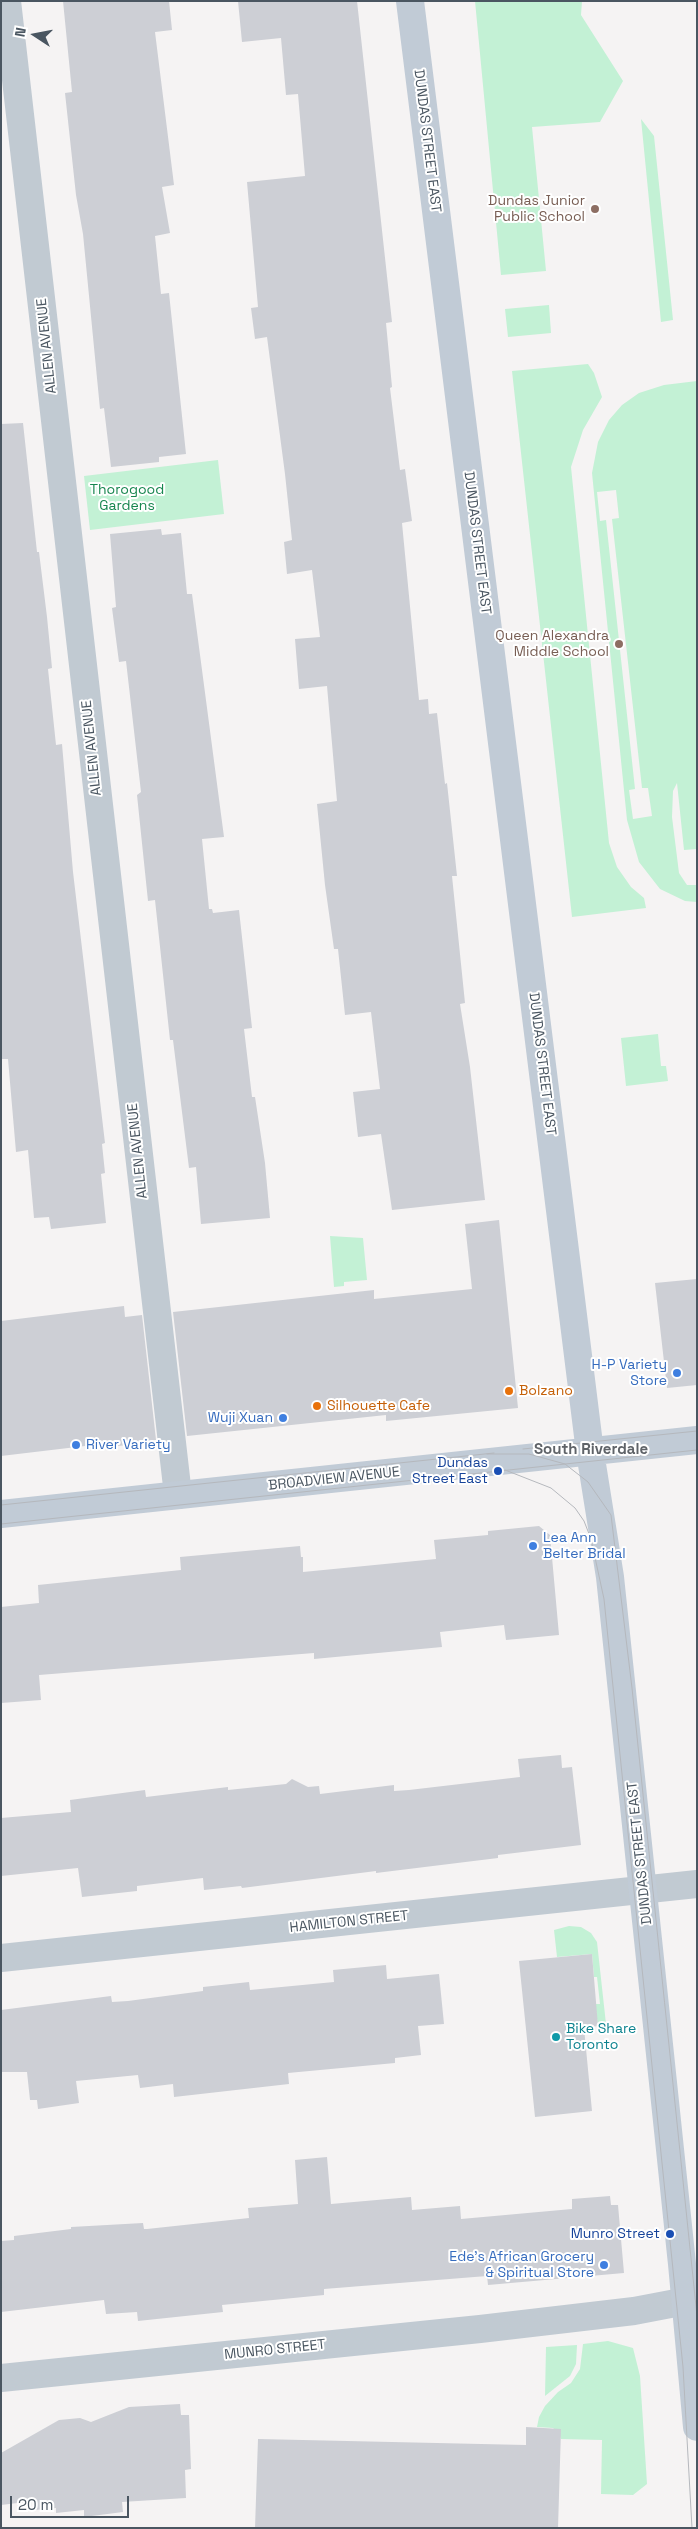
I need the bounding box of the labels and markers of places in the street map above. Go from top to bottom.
place label: Dundas Junior Public School [488,193,585,226]
marker: Dundas Junior Public School [589,203,601,215]
place label: Queen Alexandra Middle School [495,628,609,660]
marker: Queen Alexandra Middle School [613,638,625,650]
place label: H-P Variety Store [591,1357,667,1390]
marker: H-P Variety Store [671,1367,683,1379]
place label: Bolzano [519,1383,573,1399]
marker: Bolzano [503,1385,515,1397]
place label: Silhouette Cafe [327,1398,430,1414]
marker: Silhouette Cafe [311,1400,323,1412]
place label: Wuji Xuan [208,1410,273,1426]
marker: Wuji Xuan [277,1412,289,1424]
place label: River Variety [86,1437,171,1453]
marker: River Variety [70,1439,82,1451]
place label: Dundas Street East [412,1455,488,1488]
marker: Dundas Street East [492,1465,504,1477]
place label: Lea Ann Belter Bridal [543,1530,626,1562]
marker: Lea Ann Belter Bridal [527,1540,539,1552]
place label: Bike Share Toronto [566,2021,636,2054]
marker: Bike Share Toronto [550,2031,562,2043]
place label: Munro Street [571,2226,660,2242]
marker: Munro Street [664,2228,676,2240]
place label: Ede's African Grocery & Spiritual Store [449,2249,594,2282]
marker: Ede's African Grocery & Spiritual Store [598,2259,610,2271]

